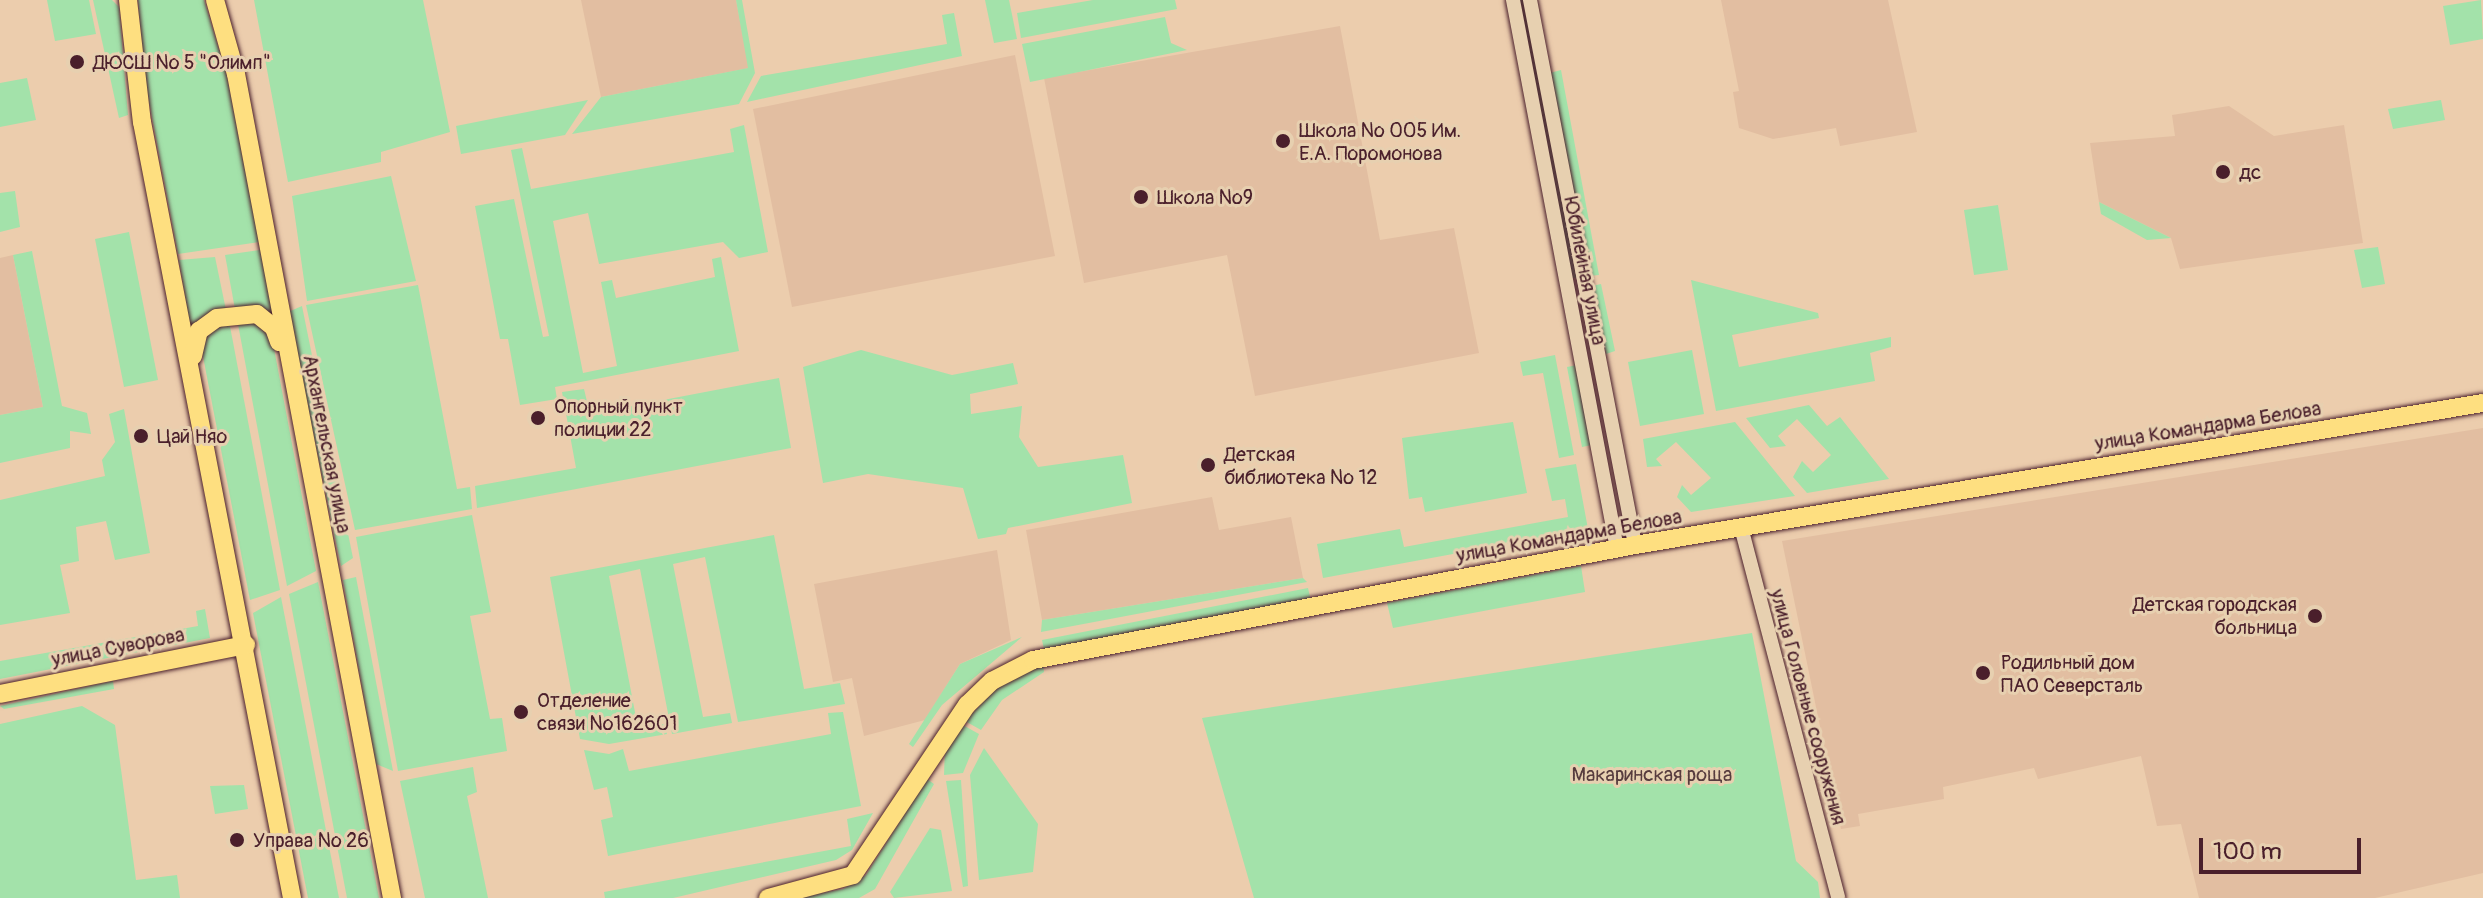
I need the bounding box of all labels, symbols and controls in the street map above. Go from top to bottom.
place label: ДЮСШ № 5 "Олимп" [93,50,271,74]
marker: ДЮСШ № 5 "Олимп" [68,53,86,71]
place label: Школа № 005 Им. Е.А. Поромонова [1299,118,1461,165]
marker: Школа № 005 Им. Е.А. Поромонова [1274,132,1292,150]
place label: дс [2239,160,2261,184]
marker: дс [2214,163,2232,181]
place label: Школа №9 [1157,185,1253,209]
marker: Школа №9 [1132,188,1150,206]
street label: Юбилейная улица [1559,195,1611,347]
street label: Архангельская улица [298,353,356,535]
place label: Опорный пункт полиции 22 [554,394,683,441]
street label: улица Командарма Белова [2093,396,2323,456]
marker: Опорный пункт полиции 22 [529,409,547,427]
place label: Цай Няо [157,424,227,448]
marker: Цай Няо [132,427,150,445]
place label: Детская библиотека № 12 [1224,442,1377,489]
marker: Детская библиотека № 12 [1199,456,1217,474]
street label: улица Командарма Белова [1454,504,1684,568]
street label: улица Головные сооружения [1765,586,1851,828]
place label: Детская городская больница [2133,592,2297,639]
marker: Детская городская больница [2304,605,2326,627]
street label: улица Суворова [49,622,187,672]
place label: Родильный дом ПАО Северсталь [2001,650,2143,697]
marker: Родильный дом ПАО Северсталь [1972,662,1994,684]
place label: Отделение связи №162601 [537,688,677,735]
marker: Отделение связи №162601 [512,703,530,721]
park label: Макаринская роща [1572,762,1732,786]
scale bar [2203,822,2365,872]
place label: Управа № 26 [253,828,369,852]
marker: Управа № 26 [228,831,246,849]
text: 100 m [2213,837,2282,866]

